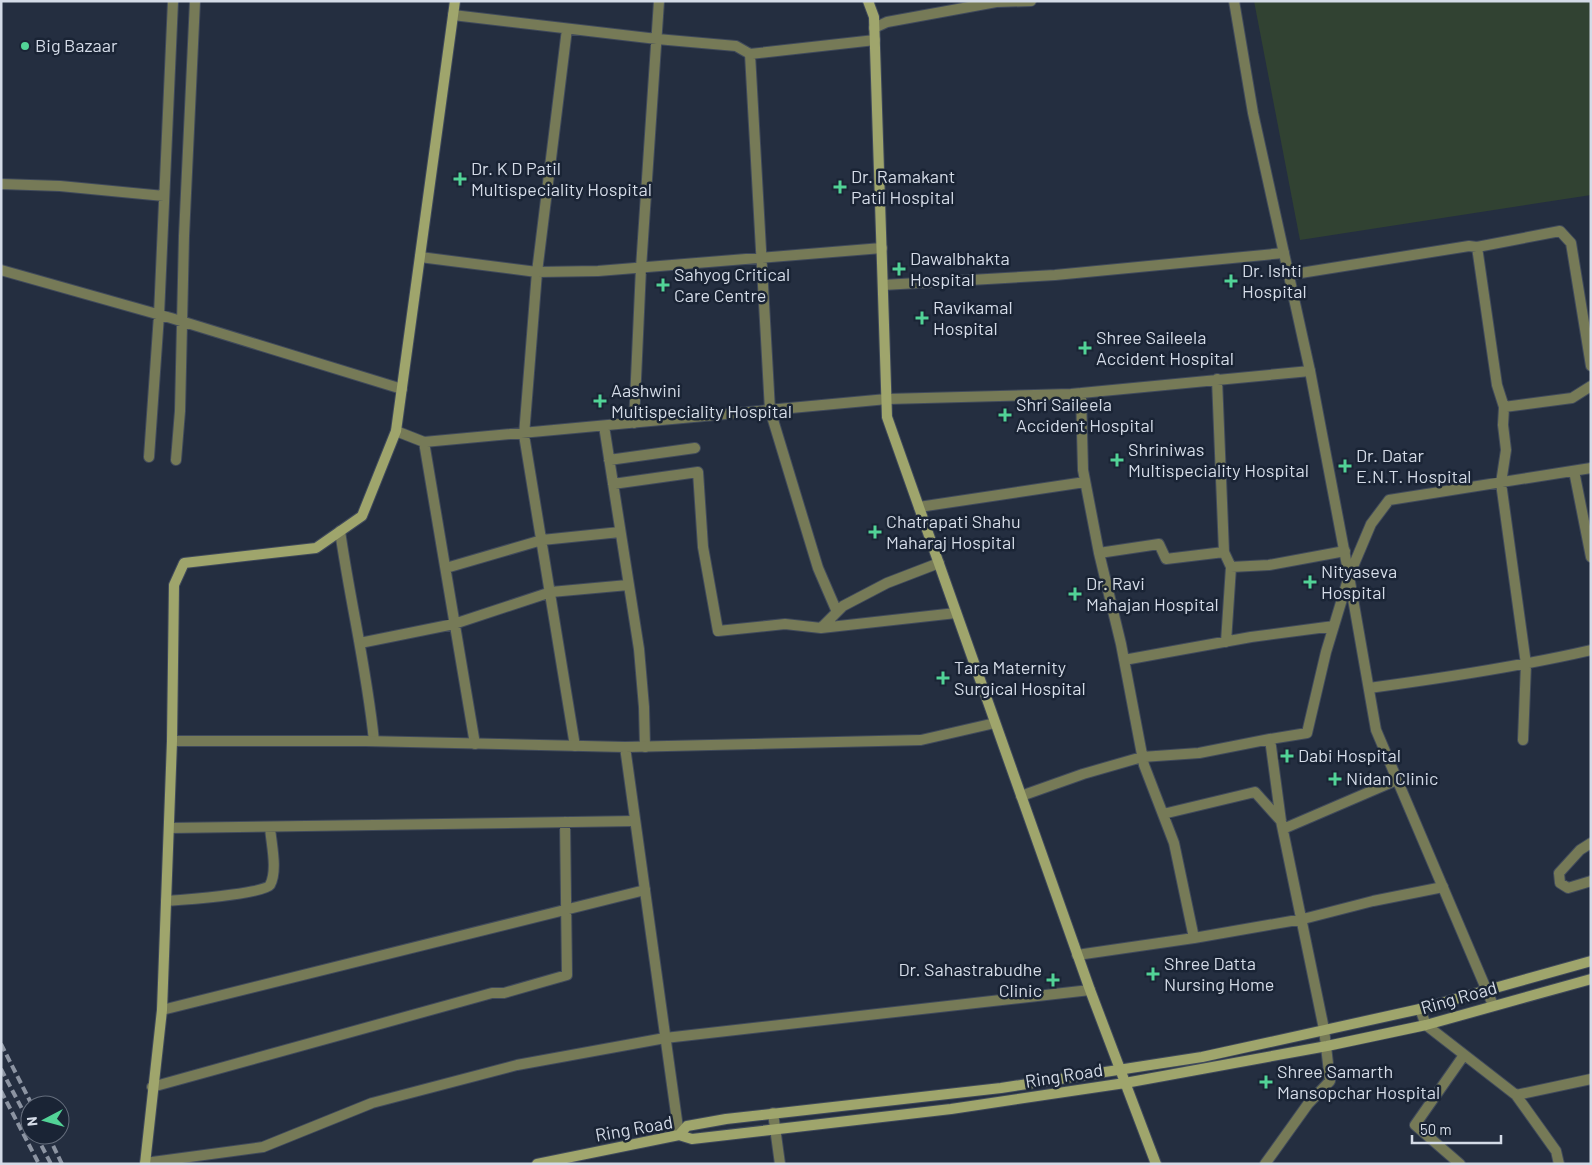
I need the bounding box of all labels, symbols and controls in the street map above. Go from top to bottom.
place label: Big Bazaar [35,34,118,56]
marker: Big Bazaar [19,40,31,52]
place label: Dr. K D Patil Multispeciality Hospital [471,157,652,200]
place label: Dr. Ramakant Patil Hospital [851,165,955,208]
marker: Dr. K D Patil Multispeciality Hospital [453,172,467,186]
marker: Dr. Ramakant Patil Hospital [833,180,847,194]
place label: Dawalbhakta Hospital [910,247,1010,290]
place label: Dr. Ishti Hospital [1242,259,1307,302]
marker: Dawalbhakta Hospital [892,262,906,276]
place label: Sahyog Critical Care Centre [674,263,790,306]
marker: Dr. Ishti Hospital [1224,274,1238,288]
marker: Sahyog Critical Care Centre [656,278,670,292]
place label: Ravikamal Hospital [933,296,1013,339]
marker: Ravikamal Hospital [915,311,929,325]
place label: Shree Saileela Accident Hospital [1096,326,1234,369]
marker: Shree Saileela Accident Hospital [1078,341,1092,355]
place label: Aashwini Multispeciality Hospital [611,379,792,422]
place label: Shri Saileela Accident Hospital [1016,393,1154,436]
marker: Aashwini Multispeciality Hospital [593,394,607,408]
marker: Shri Saileela Accident Hospital [998,408,1012,422]
place label: Shriniwas Multispeciality Hospital [1128,438,1309,481]
place label: Dr. Datar E.N.T. Hospital [1356,444,1472,487]
marker: Shriniwas Multispeciality Hospital [1110,453,1124,467]
marker: Dr. Datar E.N.T. Hospital [1338,459,1352,473]
place label: Chatrapati Shahu Maharaj Hospital [886,510,1021,553]
marker: Chatrapati Shahu Maharaj Hospital [868,525,882,539]
place label: Nityaseva Hospital [1321,560,1397,603]
place label: Dr. Ravi Mahajan Hospital [1086,572,1219,615]
marker: Nityaseva Hospital [1303,575,1317,589]
marker: Dr. Ravi Mahajan Hospital [1068,587,1082,601]
place label: Tara Maternity Surgical Hospital [954,656,1086,699]
marker: Tara Maternity Surgical Hospital [936,671,950,685]
place label: Dabi Hospital [1298,744,1401,766]
marker: Dabi Hospital [1280,749,1294,763]
place label: Nidan Clinic [1346,767,1438,789]
marker: Nidan Clinic [1328,772,1342,786]
place label: Shree Datta Nursing Home [1164,952,1274,995]
place label: Dr. Sahastrabudhe Clinic [898,958,1042,1001]
marker: Shree Datta Nursing Home [1146,967,1160,981]
marker: Dr. Sahastrabudhe Clinic [1046,973,1060,987]
street label: Ring Road [1418,976,1499,1018]
street label: Ring Road [1023,1058,1104,1092]
place label: Shree Samarth Mansopchar Hospital [1277,1060,1440,1103]
marker: Shree Samarth Mansopchar Hospital [1259,1075,1273,1089]
north arrow [20,1095,70,1145]
street label: Ring Road [593,1110,674,1146]
scale bar [1412,1112,1501,1144]
text: N [23,1116,41,1127]
text: 50 m [1420,1120,1452,1138]

